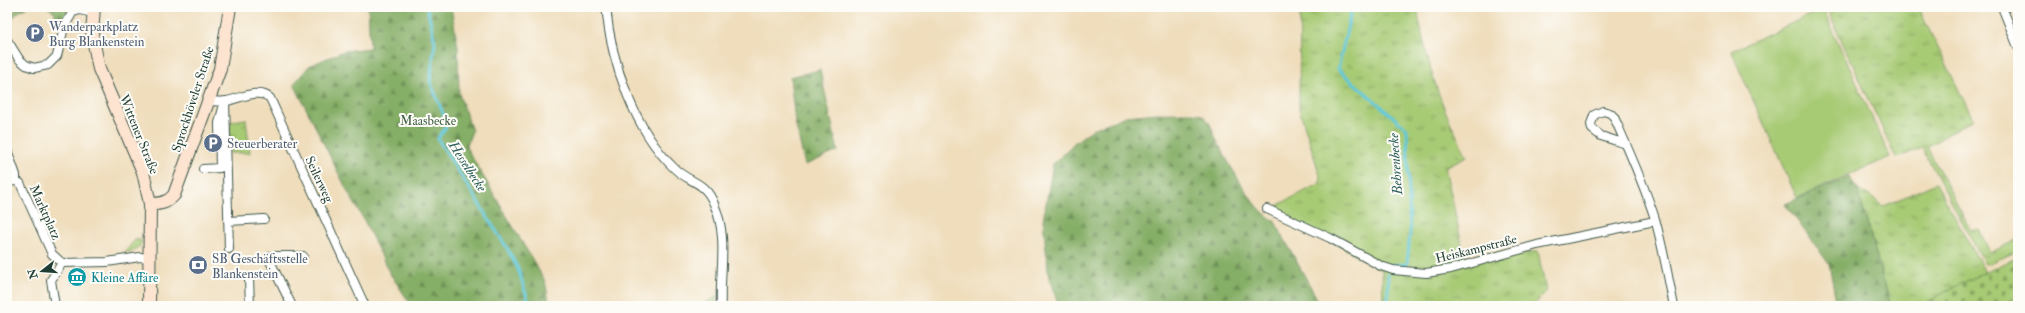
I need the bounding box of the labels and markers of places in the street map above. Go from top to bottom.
place label: Wanderparkplatz Burg Blankenstein [48,19,145,50]
parking icon: Wanderparkplatz Burg Blankenstein [24,22,46,44]
parking icon: Steuerberater [202,132,224,154]
place label: Steuerberater [227,136,298,152]
place label: SB Geschäftsstelle Blankenstein [212,251,308,282]
bank icon: SB Geschäftsstelle Blankenstein [187,254,209,276]
museum icon: Kleine Affäre [66,266,88,288]
place label: Kleine Affäre [91,270,159,286]

